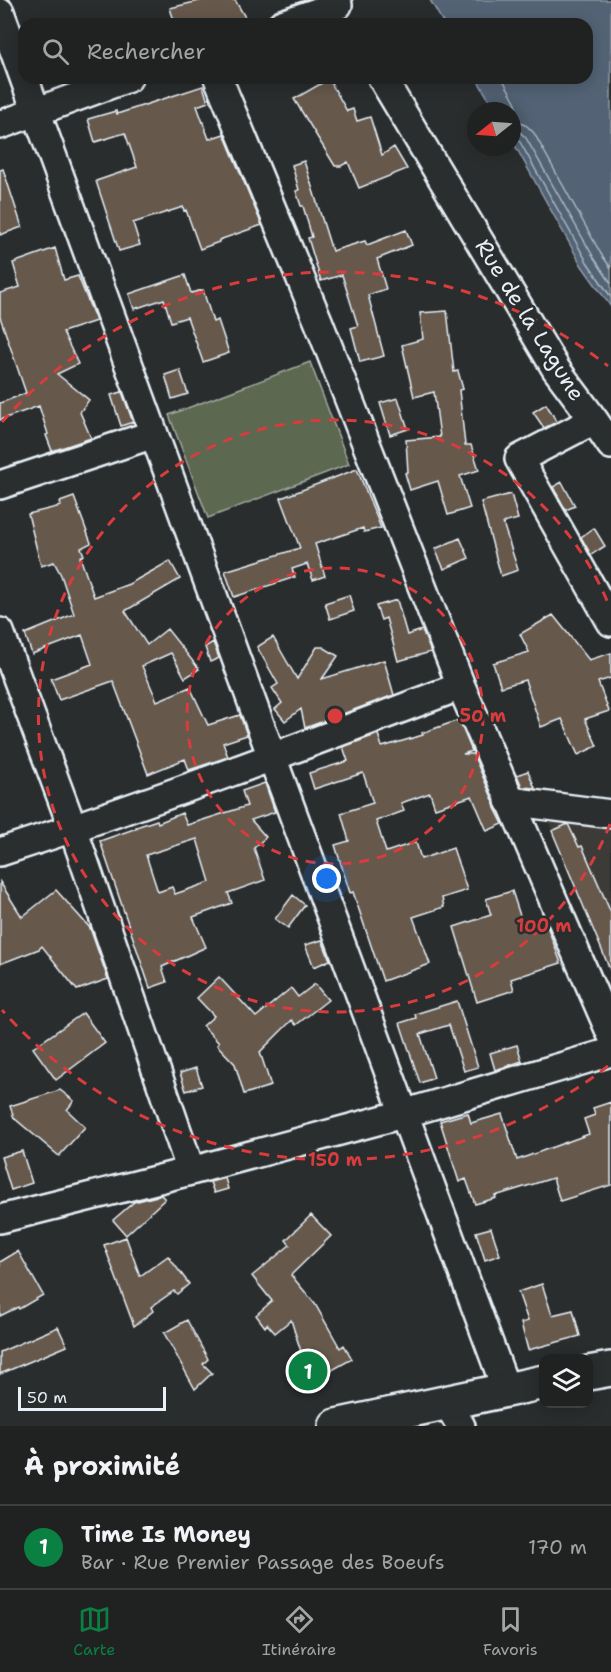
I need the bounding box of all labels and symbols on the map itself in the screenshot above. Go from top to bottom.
north arrow [467,102,521,156]
street label: Rue de la Lagune [469,234,591,406]
text: 50 m [460,704,507,728]
centre of rings [325,706,345,726]
your location [312,864,341,893]
text: 100 m [516,914,572,938]
text: 150 m [308,1148,363,1172]
pin: 1 [288,1348,328,1394]
scale bar [18,1384,166,1412]

